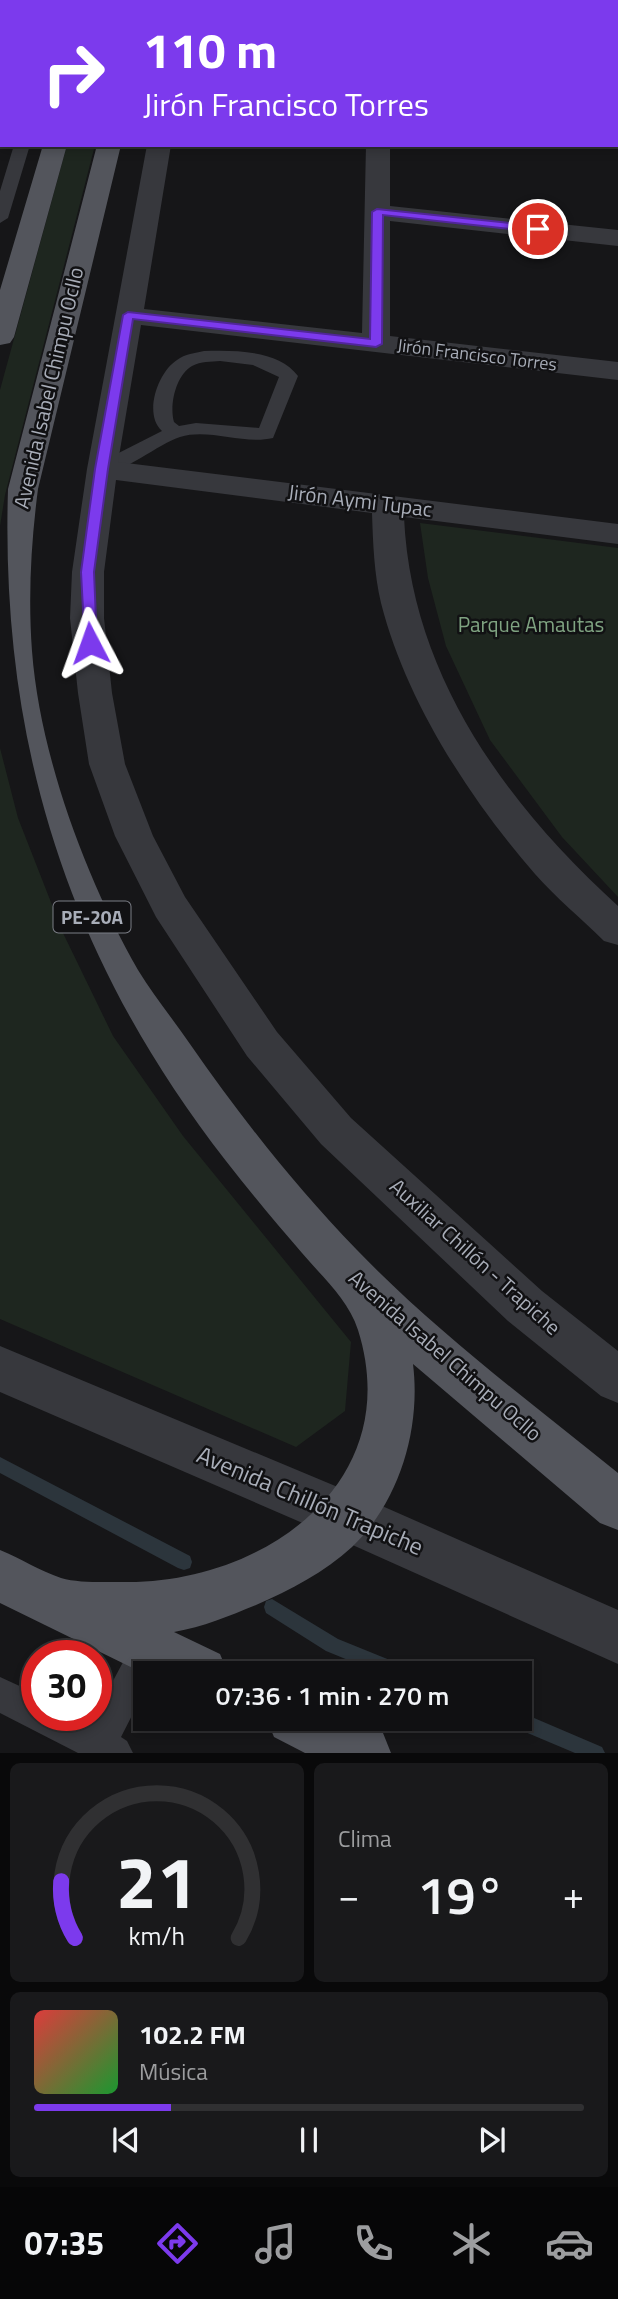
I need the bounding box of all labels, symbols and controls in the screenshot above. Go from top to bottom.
text: 110 m [143,12,277,87]
icon: right [28,28,119,119]
text: Jirón Francisco Torres [143,80,429,128]
pin [508,199,568,259]
icon: arrive [519,210,557,248]
street label: Avenida Isabel Chimpu Ocllo [5,264,91,512]
street label: Jirón Francisco Torres [396,331,558,378]
street label: Jirón Aymi Tupac [286,475,434,525]
position arrow [53,606,127,680]
park label: Parque Amautas [458,608,604,640]
road number: PE-20A [54,902,130,932]
street label: Auxiliar Chillón - Trapiche [383,1170,569,1342]
street label: Avenida Isabel Chimpu Ocllo [342,1262,549,1448]
street label: Avenida Chillón Trapiche [192,1436,429,1564]
speed limit sign: 30 [21,1640,112,1731]
text: 07:36 · 1 min · 270 m [216,1676,449,1715]
text: Clima [338,1821,392,1856]
text: 21 [116,1827,198,1937]
text: 19° [417,1855,505,1934]
text: − [338,1866,359,1924]
text: + [563,1866,584,1924]
text: km/h [129,1917,185,1955]
text: 102.2 FM [139,2015,246,2054]
text: Música [139,2054,208,2089]
icon: previous [107,2121,145,2159]
icon: pause [290,2121,328,2159]
icon: next [473,2121,511,2159]
text: 07:35 [24,2219,104,2267]
icon: directions [153,2219,202,2268]
icon: music [251,2219,300,2268]
icon: phone [349,2219,398,2268]
icon: climate [447,2219,496,2268]
icon: car [545,2219,594,2268]

